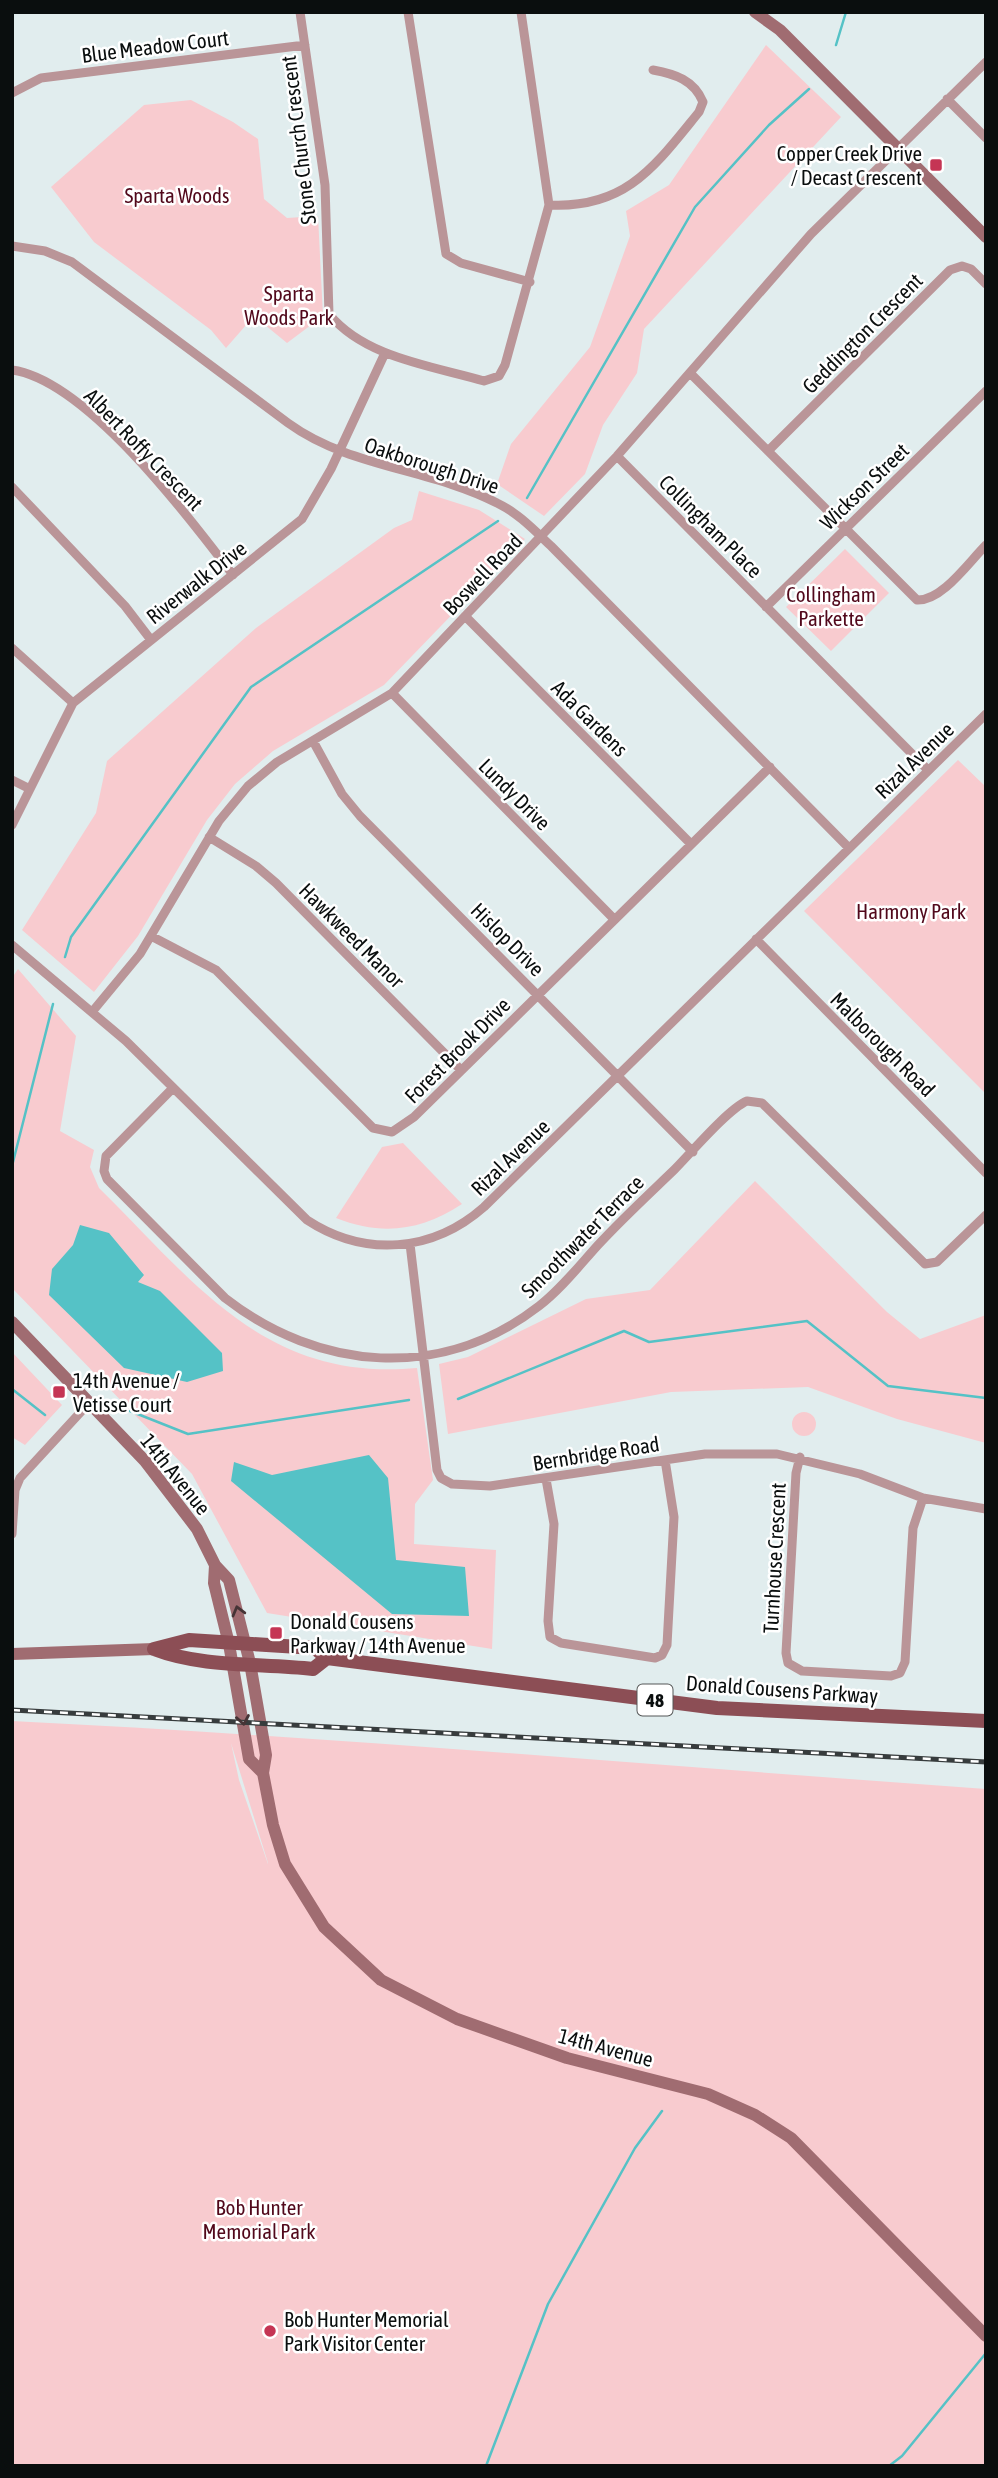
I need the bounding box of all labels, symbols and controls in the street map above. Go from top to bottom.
street label: Blue Meadow Court [80,25,230,67]
street label: Stone Church Crescent [276,54,320,226]
place label: Copper Creek Drive / Decast Crescent [777,141,922,189]
marker: Copper Creek Drive / Decast Crescent [928,157,944,173]
park label: Sparta Woods [125,183,229,207]
street label: Geddington Crescent [797,268,927,398]
park label: Sparta Woods Park [244,281,334,329]
street label: Albert Roffy Crescent [80,383,208,515]
street label: Oakborough Drive [362,432,502,498]
street label: Wickson Street [815,438,913,534]
street label: Collingham Place [655,470,767,582]
street label: Boswell Road [438,529,526,619]
street label: Riverwalk Drive [141,536,251,628]
park label: Collingham Parkette [786,582,876,630]
street label: Ada Gardens [547,675,633,761]
street label: Rizal Avenue [870,717,958,803]
street label: Lundy Drive [474,753,556,835]
street label: Hawkweed Manor [295,878,410,993]
street label: Hislop Drive [467,898,549,980]
park label: Harmony Park [856,899,966,923]
street label: Malborough Road [826,987,940,1101]
street label: Forest Brook Drive [399,992,515,1108]
street label: Rizal Avenue [466,1114,554,1200]
street label: Smoothwater Terrace [516,1170,648,1302]
place label: 14th Avenue / Vetisse Court [73,1368,180,1416]
marker: 14th Avenue / Vetisse Court [51,1384,67,1400]
street label: 14th Avenue [136,1429,216,1519]
street label: Bernbridge Road [531,1431,661,1475]
street label: Turnhouse Crescent [758,1482,790,1634]
one-way arrow [231,1605,246,1617]
place label: Donald Cousens Parkway / 14th Avenue [290,1609,466,1657]
marker: Donald Cousens Parkway / 14th Avenue [268,1625,284,1641]
street label: Donald Cousens Parkway [685,1670,879,1708]
road number: 48 [638,1684,672,1716]
one-way arrow [234,1714,249,1726]
street label: 14th Avenue [556,2023,656,2071]
park label: Bob Hunter Memorial Park [203,2195,315,2243]
place label: Bob Hunter Memorial Park Visitor Center [284,2307,449,2355]
marker: Bob Hunter Memorial Park Visitor Center [262,2323,278,2339]

